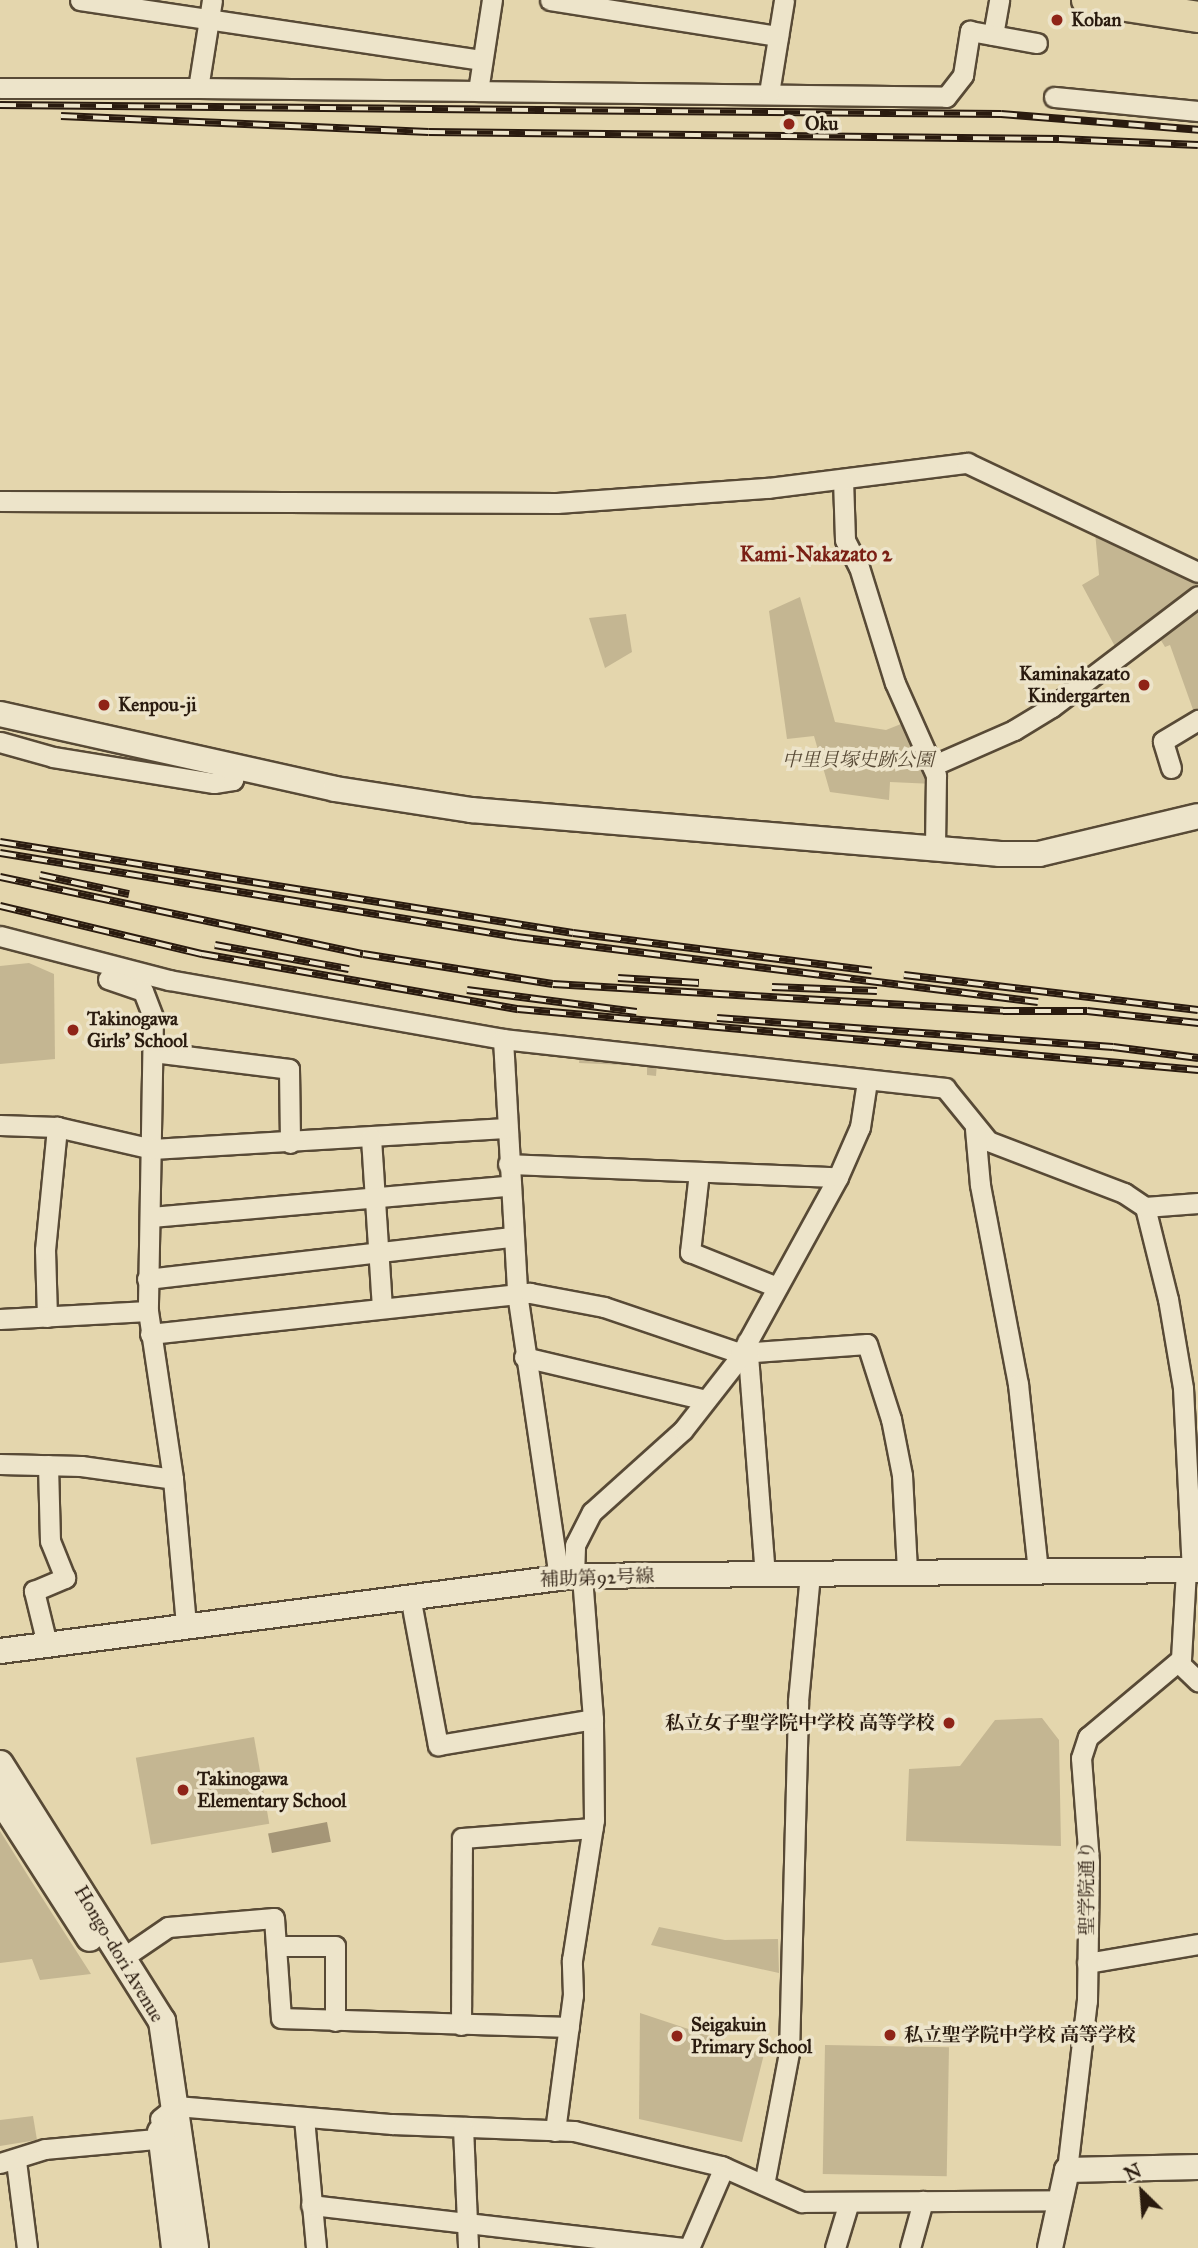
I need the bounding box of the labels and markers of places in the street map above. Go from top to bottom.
place label: Koban [1071,9,1121,31]
marker: Koban [1049,12,1065,28]
place label: Oku [805,113,838,135]
marker: Oku [779,114,799,134]
place label: Kaminakazato Kindergarten [1019,663,1130,707]
marker: Kaminakazato Kindergarten [1136,677,1152,693]
place label: Kenpou-ji [118,694,196,716]
marker: Kenpou-ji [96,697,112,713]
place label: Takinogawa Girls' School [87,1008,188,1052]
marker: Takinogawa Girls' School [65,1022,81,1038]
place label: 私立女子聖学院中学校 高等学校 [665,1712,935,1734]
marker: 私立女子聖学院中学校 高等学校 [941,1715,957,1731]
place label: Takinogawa Elementary School [197,1768,346,1812]
marker: Takinogawa Elementary School [175,1782,191,1798]
place label: Seigakuin Primary School [691,2014,812,2058]
place label: 私立聖学院中学校 高等学校 [904,2024,1136,2046]
marker: 私立聖学院中学校 高等学校 [882,2027,898,2043]
marker: Seigakuin Primary School [669,2028,685,2044]

